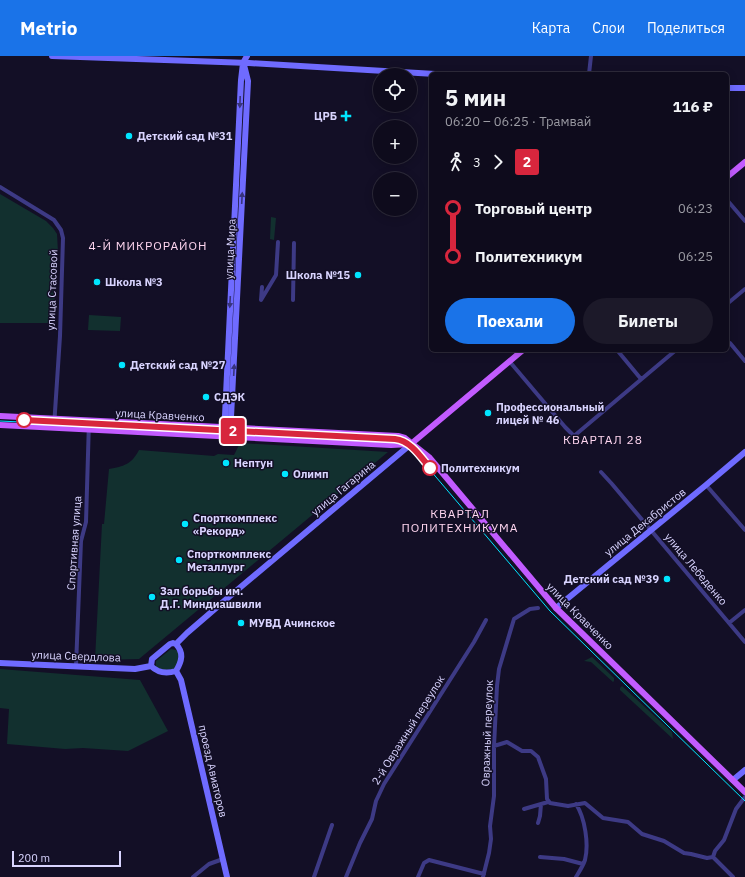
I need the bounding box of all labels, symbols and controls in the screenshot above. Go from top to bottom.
text: Metrio [20,16,77,40]
text: Карта [532,19,570,37]
text: Слои [592,19,625,37]
text: Поделиться [647,19,725,37]
map controls [373,68,417,216]
button: locate [373,68,417,112]
text: 5 мин [445,83,506,112]
one-way arrow [237,96,243,109]
text: 116 ₽ [673,97,713,116]
place label: ЦРБ [314,109,337,123]
marker: ЦРБ [340,110,352,122]
text: 06:20 – 06:25 · Трамвай [445,113,591,130]
button: + [373,120,417,164]
place label: Детский сад №31 [137,129,233,143]
marker: Детский сад №31 [124,131,134,141]
icon: walk [445,151,467,173]
icon: forward [487,151,509,173]
text: 2 [523,153,531,171]
text: 3 [473,154,481,171]
button: − [373,172,417,216]
one-way arrow [239,192,246,204]
text: Торговый центр [475,199,592,218]
text: 06:23 [678,200,713,217]
street label: улица Мира [221,218,239,280]
district label: 4-Й МИКРОРАЙОН [88,238,208,253]
text: Политехникум [475,247,582,266]
text: 06:25 [678,248,713,265]
street label: улица Стасовой [44,249,60,331]
place label: Школа №15 [286,268,350,282]
marker: Школа №15 [353,270,363,280]
place label: Школа №3 [105,275,163,289]
marker: Школа №3 [92,277,102,287]
one-way arrow [227,296,234,308]
button: Поехали [445,298,575,344]
button: Билеты [583,298,713,344]
place label: Детский сад №27 [130,358,226,372]
marker: Детский сад №27 [117,360,127,370]
one-way arrow [230,364,237,376]
place label: СДЭК [214,390,245,404]
marker: СДЭК [201,392,211,402]
place label: Профессиональный лицей № 46 [496,400,604,427]
street label: улица Кравченко [115,406,205,424]
marker: Профессиональный лицей № 46 [483,408,493,418]
unlabelled marker [16,412,32,428]
line badge: 2 [220,418,246,444]
text: 2 [229,422,237,440]
district label: КВАРТАЛ 28 [563,432,643,447]
place label: Нептун [234,456,273,470]
street label: улица Гагарина [308,457,378,519]
marker: Нептун [221,458,231,468]
marker: Политехникум [422,460,438,476]
place label: Политехникум [441,461,520,475]
place label: Олимп [293,467,329,481]
marker: Олимп [280,469,290,479]
street label: улица Декабристов [601,485,689,559]
street label: Спортивная улица [64,495,84,591]
district label: КВАРТАЛ ПОЛИТЕХНИКУМА [402,506,518,535]
place label: Спорткомплекс «Рекорд» [193,511,277,538]
marker: Спорткомплекс «Рекорд» [180,519,190,529]
street label: улица Лебеденко [662,530,730,608]
place label: Спорткомплекс Металлург [187,547,271,574]
marker: Спорткомплекс Металлург [174,555,184,565]
place label: Детский сад №39 [564,572,659,586]
marker: Детский сад №39 [662,574,672,584]
street label: улица Кравченко [544,580,616,652]
place label: Зал борьбы им. Д.Г. Миндиашвили [160,584,261,611]
marker: Зал борьбы им. Д.Г. Миндиашвили [147,592,157,602]
place label: МУВД Ачинское [249,616,335,630]
marker: МУВД Ачинское [236,618,246,628]
street label: улица Свердлова [31,647,121,665]
street label: 2-й Овражный переулок [369,673,447,787]
street label: Овражный переулок [478,679,496,787]
street label: проезд Авиаторов [196,723,230,819]
scale bar [12,849,121,868]
text: 200 m [18,851,50,865]

